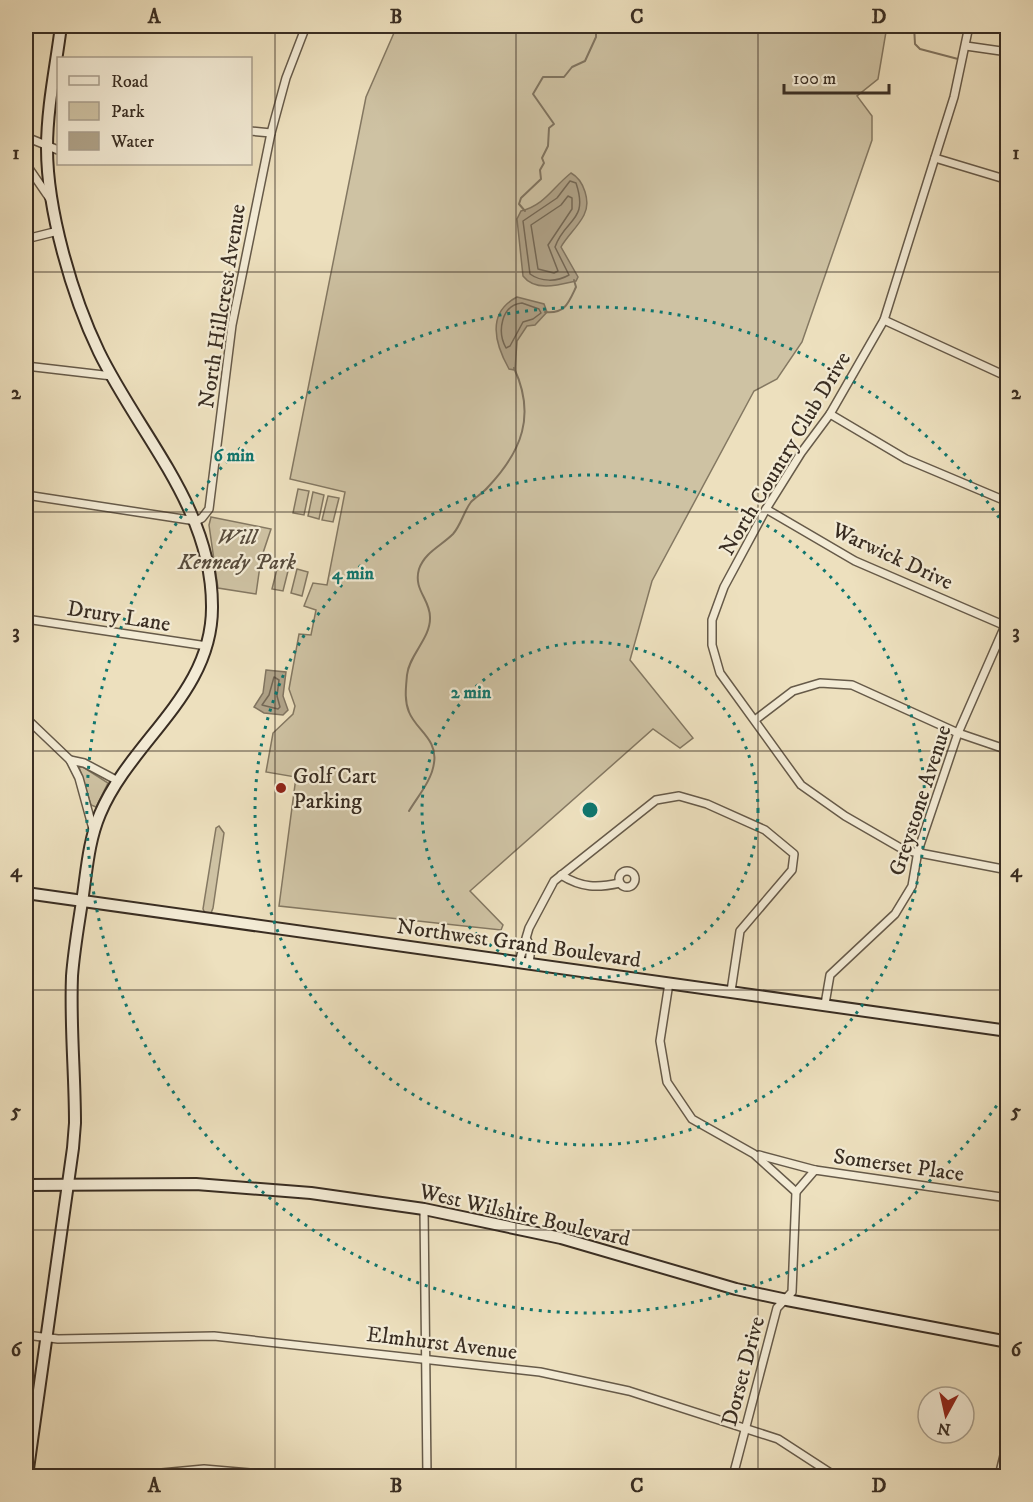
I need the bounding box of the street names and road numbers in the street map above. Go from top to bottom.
street label: North Hillcrest Avenue [193,202,252,410]
street label: North Country Club Drive [714,347,857,561]
street label: Warwick Drive [827,516,957,596]
street label: Drury Lane [65,595,172,638]
street label: Greystone Avenue [883,722,958,879]
street label: Northwest Grand Boulevard [395,913,643,974]
street label: Somerset Place [832,1143,966,1188]
street label: West Wilshire Boulevard [416,1178,633,1253]
street label: Dorset Drive [716,1314,771,1429]
street label: Elmhurst Avenue [365,1321,519,1366]

